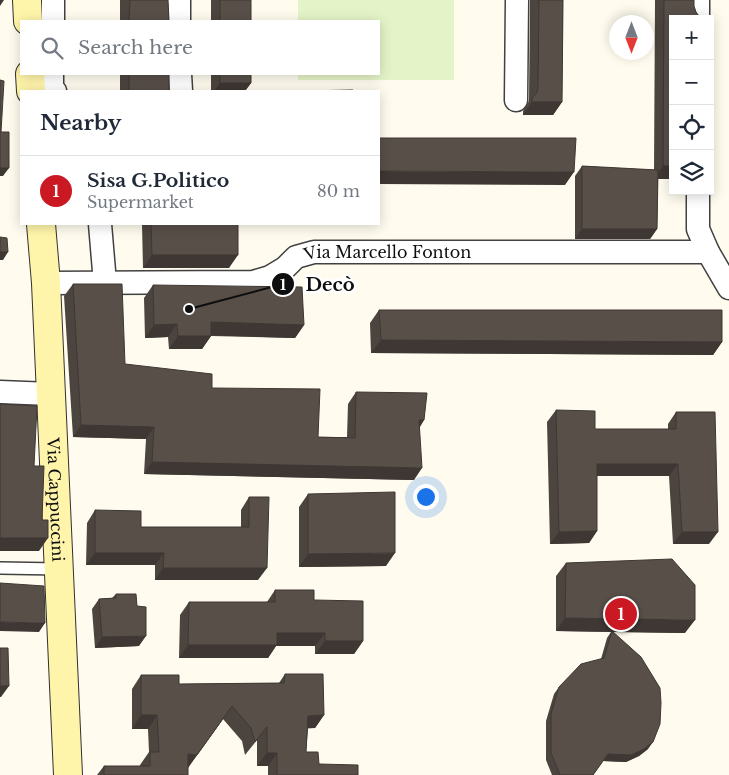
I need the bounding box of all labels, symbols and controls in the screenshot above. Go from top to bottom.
north arrow [609,15,654,60]
map controls [669,15,714,195]
button: + [669,15,714,60]
search box [20,20,380,75]
icon: search [38,34,66,62]
text: Search here [78,36,193,59]
button: − [669,60,714,105]
button: locate [669,105,714,150]
text: Nearby [40,110,121,136]
button: layers [669,150,714,195]
text: Sisa G.Politico [87,169,229,192]
text: 1 [53,181,59,201]
text: 80 m [317,181,360,201]
text: Supermarket [87,192,194,212]
street label: Via Marcello Fonton [301,242,471,265]
callout: Decò [271,268,365,301]
text: Decò [305,274,355,296]
text: 1 [280,275,287,294]
street label: Via Cappuccini [43,436,68,563]
your location [413,484,439,510]
pin: 1 [605,595,637,633]

